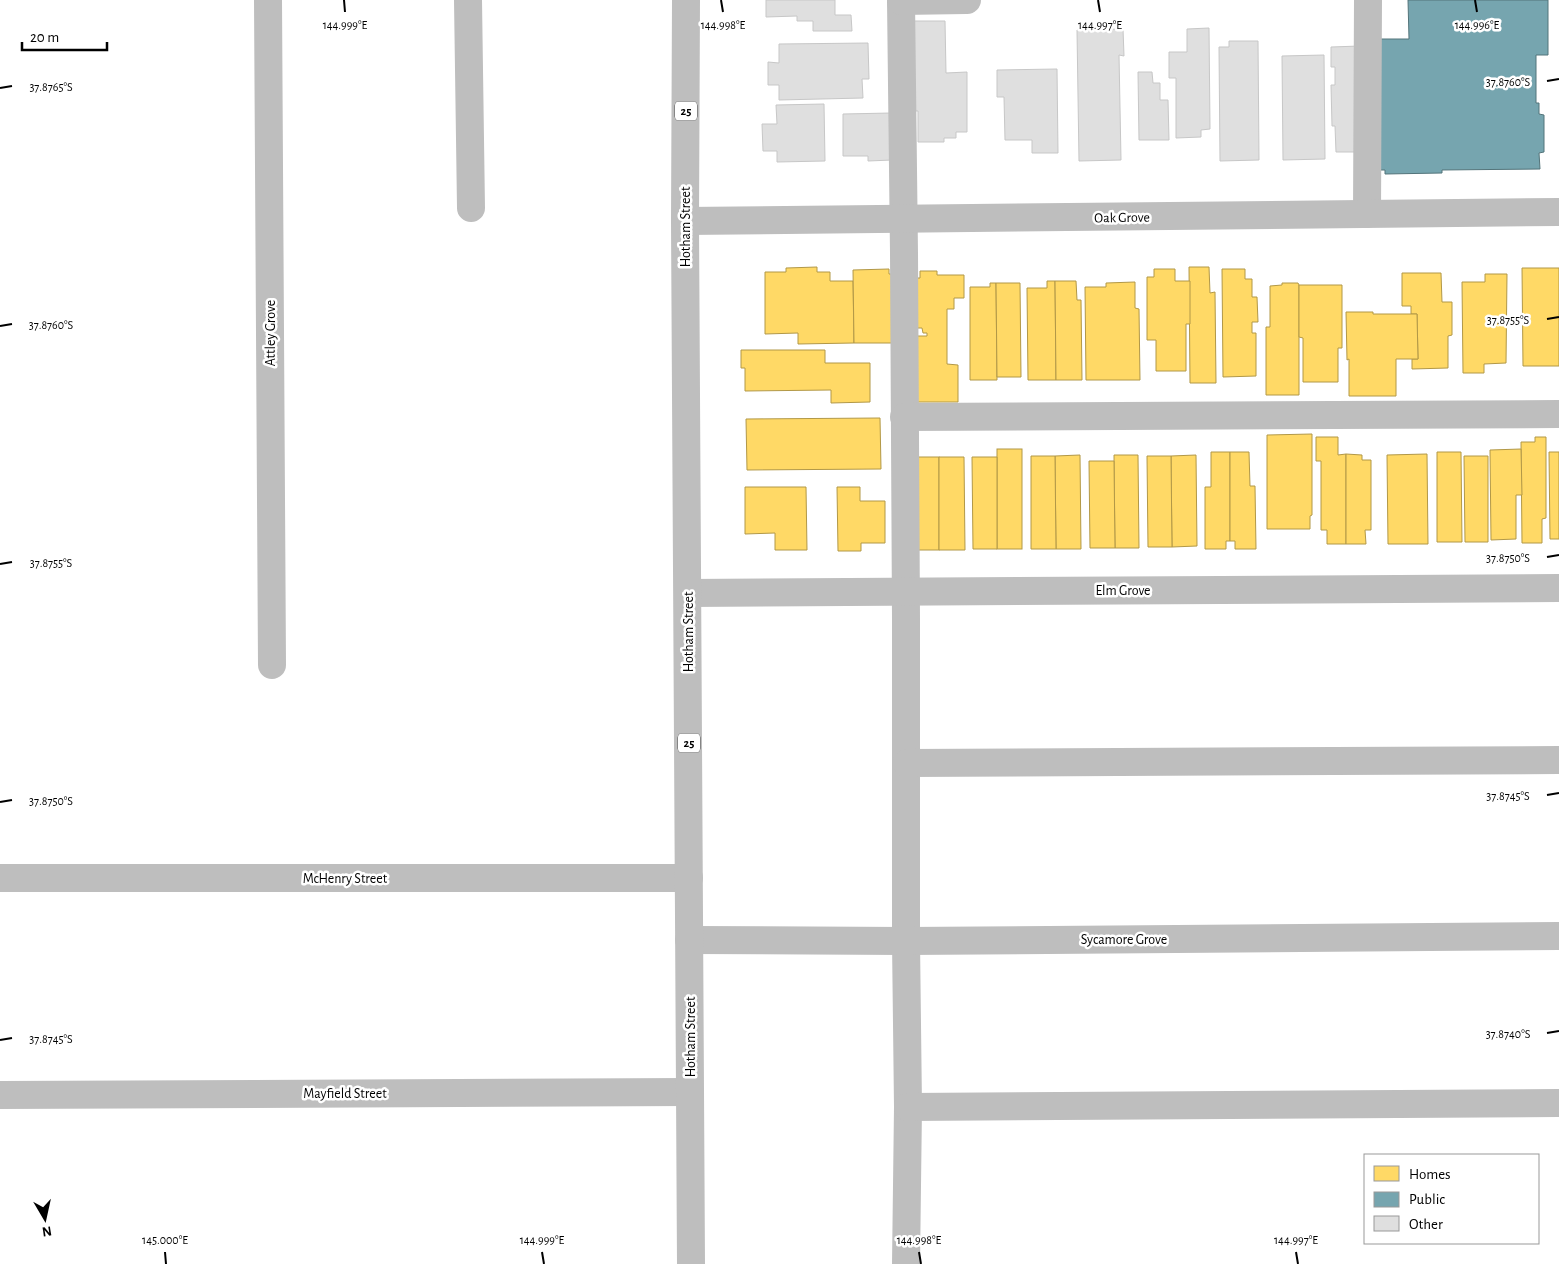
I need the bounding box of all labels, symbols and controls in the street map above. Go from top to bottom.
text: 144.999°E [323,19,368,31]
text: 144.998°E [701,19,746,31]
text: 144.997°E [1078,19,1122,31]
text: 144.996°E [1455,19,1500,31]
scale bar [22,20,108,52]
text: 20 m [30,30,59,45]
text: 37.8760°S [1486,76,1531,88]
text: 37.8765°S [29,81,73,93]
road number: 25 [675,102,697,120]
street label: Hotham Street [679,186,693,267]
street label: Oak Grove [1094,211,1150,225]
street label: Attley Grove [264,300,278,366]
text: 37.8755°S [1487,314,1530,326]
text: 37.8760°S [29,319,74,331]
text: 37.8750°S [1486,552,1530,564]
text: 37.8755°S [30,557,73,569]
street label: Elm Grove [1095,584,1151,598]
street label: Hotham Street [682,591,696,672]
road number: 25 [678,734,700,752]
text: 37.8745°S [1486,790,1530,802]
text: 37.8750°S [29,795,73,807]
street label: McHenry Street [303,872,388,886]
street label: Sycamore Grove [1081,933,1167,947]
street label: Hotham Street [684,996,698,1077]
text: 37.8740°S [1486,1028,1531,1040]
text: 37.8745°S [29,1033,73,1045]
street label: Mayfield Street [303,1087,387,1101]
legend [1364,1154,1539,1244]
text: Homes [1409,1167,1451,1182]
text: Public [1409,1192,1445,1207]
north arrow [20,1194,70,1244]
text: Other [1409,1217,1443,1232]
text: N [41,1223,53,1239]
text: 145.000°E [142,1234,188,1246]
text: 144.999°E [520,1234,565,1246]
text: 144.998°E [897,1234,942,1246]
text: 144.997°E [1274,1234,1318,1246]

